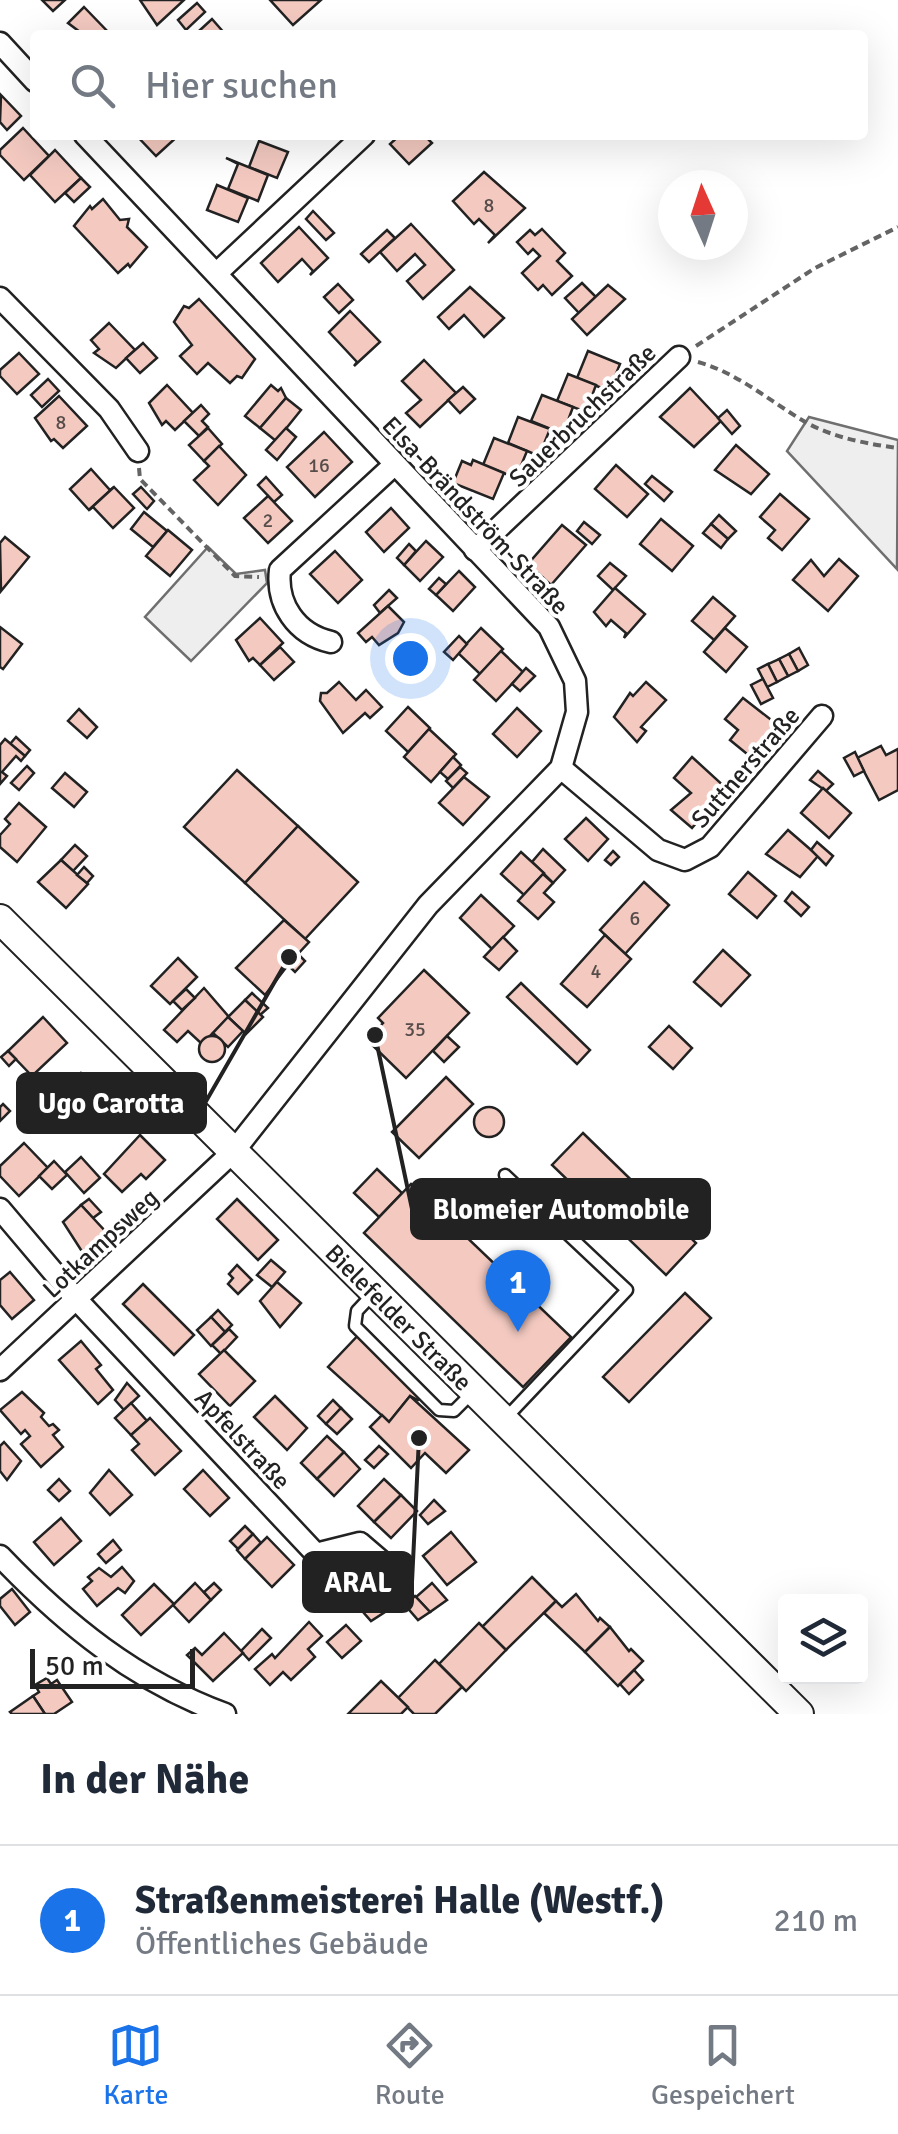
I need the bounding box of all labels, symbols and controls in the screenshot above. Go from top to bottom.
search box [30,30,868,140]
icon: search [65,58,120,113]
text: Hier suchen [145,62,338,109]
north arrow [658,170,748,260]
house number: 8 [484,193,494,218]
street label: Sauerbruchstraße [502,337,662,493]
house number: 8 [56,410,66,435]
street label: Elsa-Brändström-Straße [376,410,576,621]
house number: 16 [308,453,330,478]
house number: 2 [263,508,273,533]
your location [385,633,436,684]
street label: Suttnerstraße [684,701,806,834]
house number: 6 [630,906,640,931]
house number: 4 [591,959,602,984]
house number: 35 [404,1017,426,1042]
callout: Ugo Carotta [18,1074,205,1132]
text: Ugo Carotta [38,1087,184,1121]
callout: Blomeier Automobile [412,1180,709,1238]
street label: Lotkampsweg [36,1182,165,1305]
text: Blomeier Automobile [432,1193,690,1227]
street label: Bielefelder Straße [319,1238,478,1397]
pin: 1 [486,1250,550,1332]
street label: Apfelstraße [188,1383,297,1496]
callout: ARAL [304,1553,412,1611]
text: ARAL [324,1566,392,1600]
map controls [778,1594,868,1684]
button: layers [778,1594,868,1684]
scale bar [30,1644,195,1688]
text: 50 m [45,1649,104,1683]
text: In der Nähe [40,1754,249,1805]
text: Straßenmeisterei Halle (Westf.) [135,1877,665,1924]
text: 1 [64,1901,81,1940]
text: 210 m [774,1901,858,1940]
text: Öffentliches Gebäude [135,1924,429,1963]
tab: Karte [103,2018,168,2112]
tab: Route [375,2018,445,2112]
tab: Gespeichert [651,2018,795,2112]

